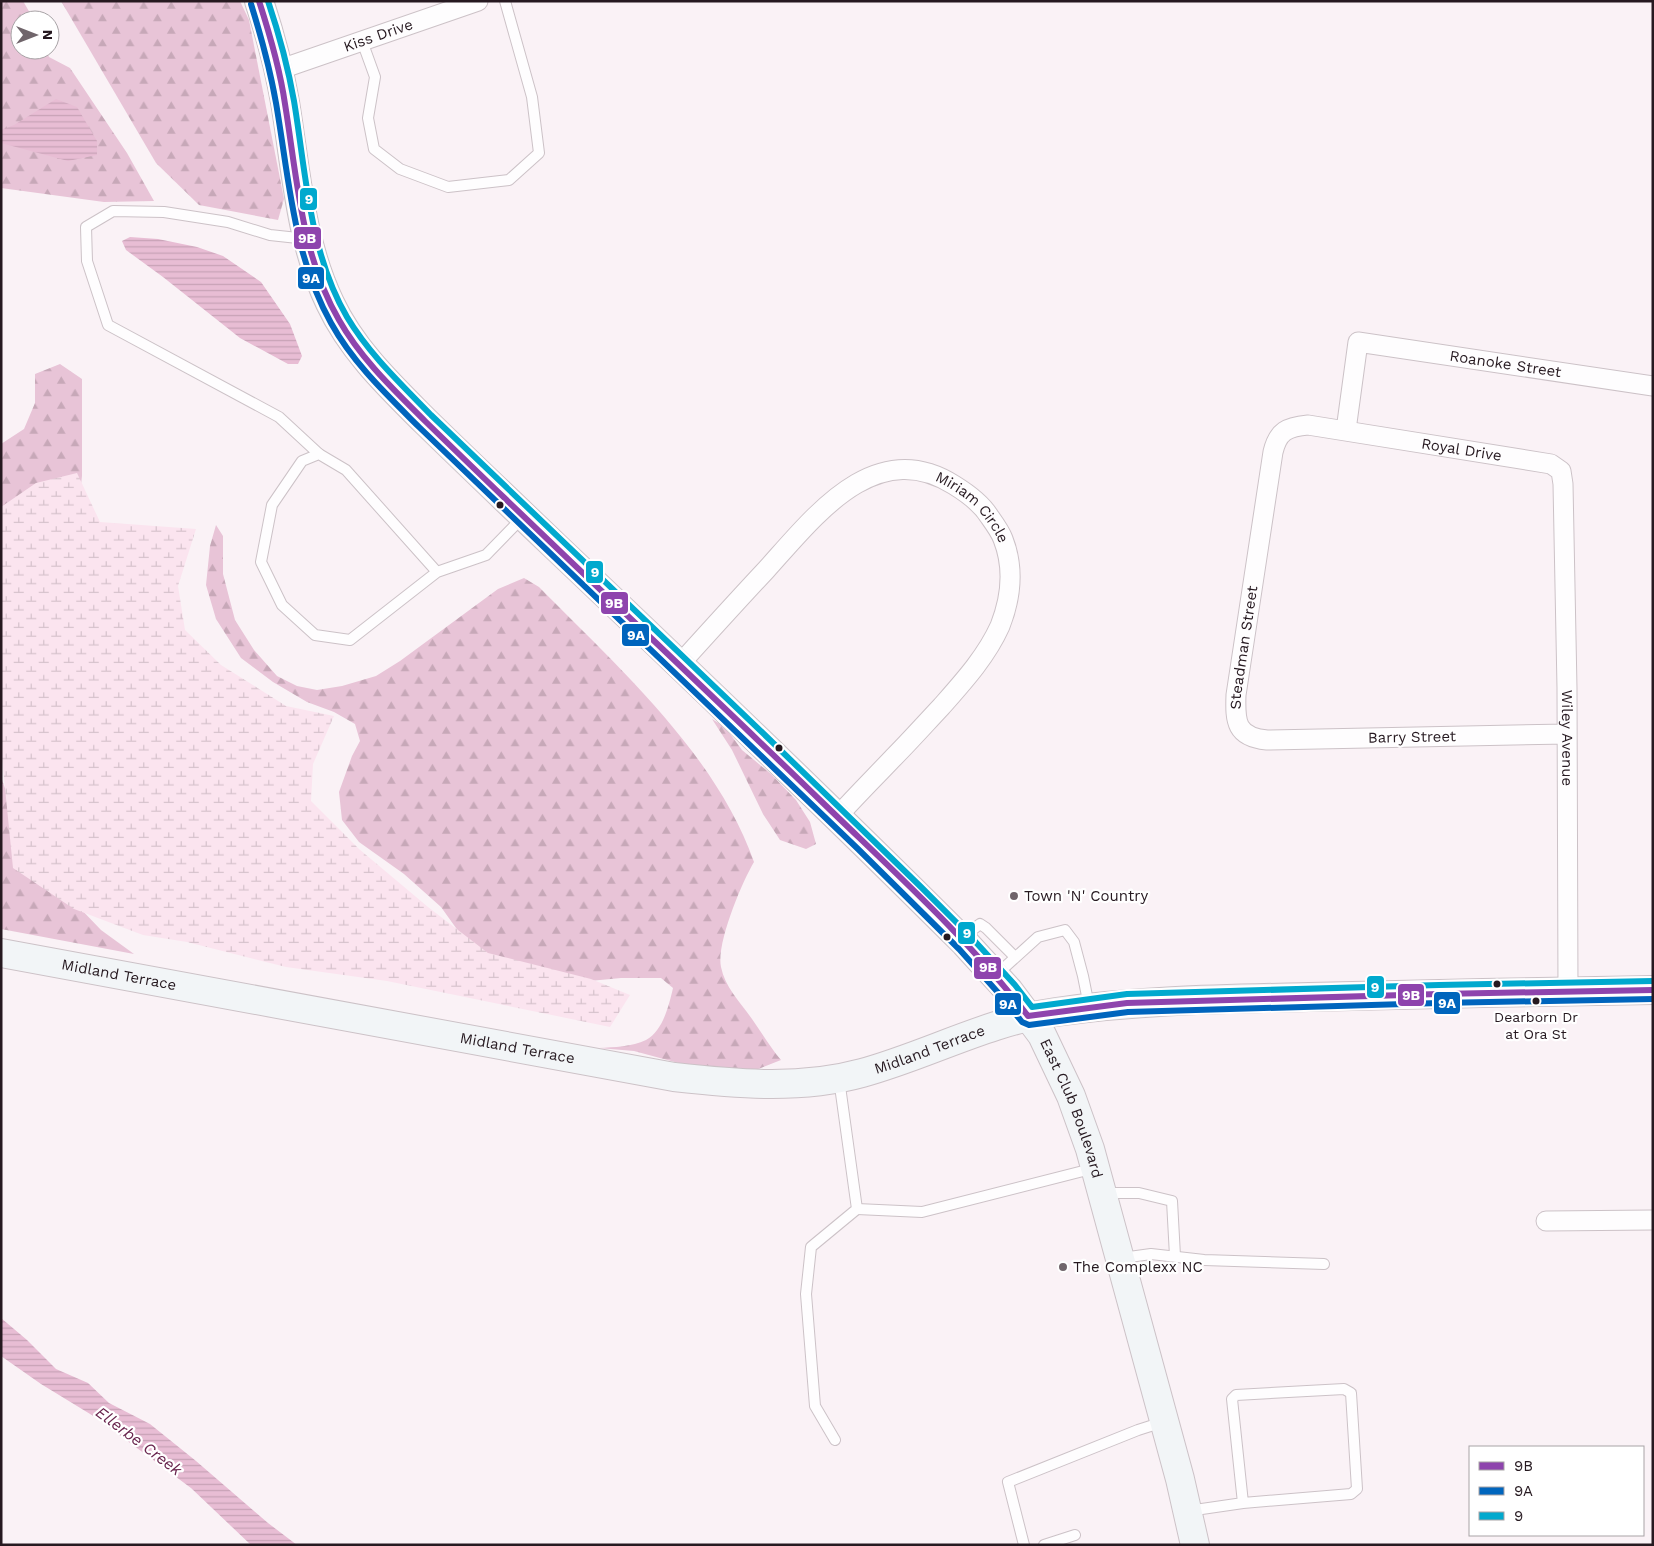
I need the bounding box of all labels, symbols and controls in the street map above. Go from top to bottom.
north arrow [10,10,60,60]
street label: Kiss Drive [341,15,415,56]
text: N [40,30,56,40]
line badge: 9 [299,187,318,211]
text: 9 [305,191,313,207]
line badge: 9B [293,226,322,250]
text: 9B [298,230,317,246]
line badge: 9A [297,266,325,290]
text: 9A [302,270,320,286]
street label: Roanoke Street [1448,347,1563,381]
street label: Royal Drive [1420,434,1503,465]
street label: Miriam Circle [933,468,1013,545]
unlabelled marker [495,500,505,510]
line badge: 9 [585,560,604,584]
text: 9 [591,564,599,580]
street label: Steadman Street [1227,584,1262,709]
line badge: 9B [600,591,629,615]
text: 9B [605,595,624,611]
line badge: 9A [621,623,650,647]
text: 9A [627,627,645,643]
street label: Wiley Avenue [1558,690,1576,786]
street label: Barry Street [1368,727,1457,747]
unlabelled marker [774,743,784,753]
place label: Town 'N' Country [1024,887,1148,905]
marker: Town 'N' Country [1008,890,1020,902]
line badge: 9 [957,921,976,945]
text: 9 [963,925,971,941]
unlabelled marker [942,932,952,942]
street label: Midland Terrace [60,955,178,994]
line badge: 9B [973,956,1002,980]
text: 9B [979,959,998,975]
line badge: 9 [1366,975,1385,999]
text: 9 [1371,979,1379,995]
unlabelled marker [1492,979,1502,989]
line badge: 9B [1397,983,1425,1007]
text: 9B [1402,987,1421,1003]
line badge: 9A [1433,991,1461,1015]
line badge: 9A [994,992,1022,1016]
text: 9A [1438,995,1456,1011]
text: 9A [999,996,1017,1012]
marker: Dearborn Dr at Ora St [1531,996,1541,1006]
place label: Dearborn Dr at Ora St [1494,1009,1578,1042]
street label: Midland Terrace [872,1021,987,1078]
street label: Midland Terrace [458,1029,576,1068]
street label: East Club Boulevard [1036,1036,1107,1180]
place label: The Complexx NC [1073,1258,1203,1276]
marker: The Complexx NC [1057,1261,1069,1273]
water label: Ellerbe Creek [92,1402,187,1480]
legend [1469,1446,1644,1536]
text: 9B [1514,1457,1533,1475]
text: 9A [1514,1482,1533,1500]
text: 9 [1514,1507,1523,1525]

